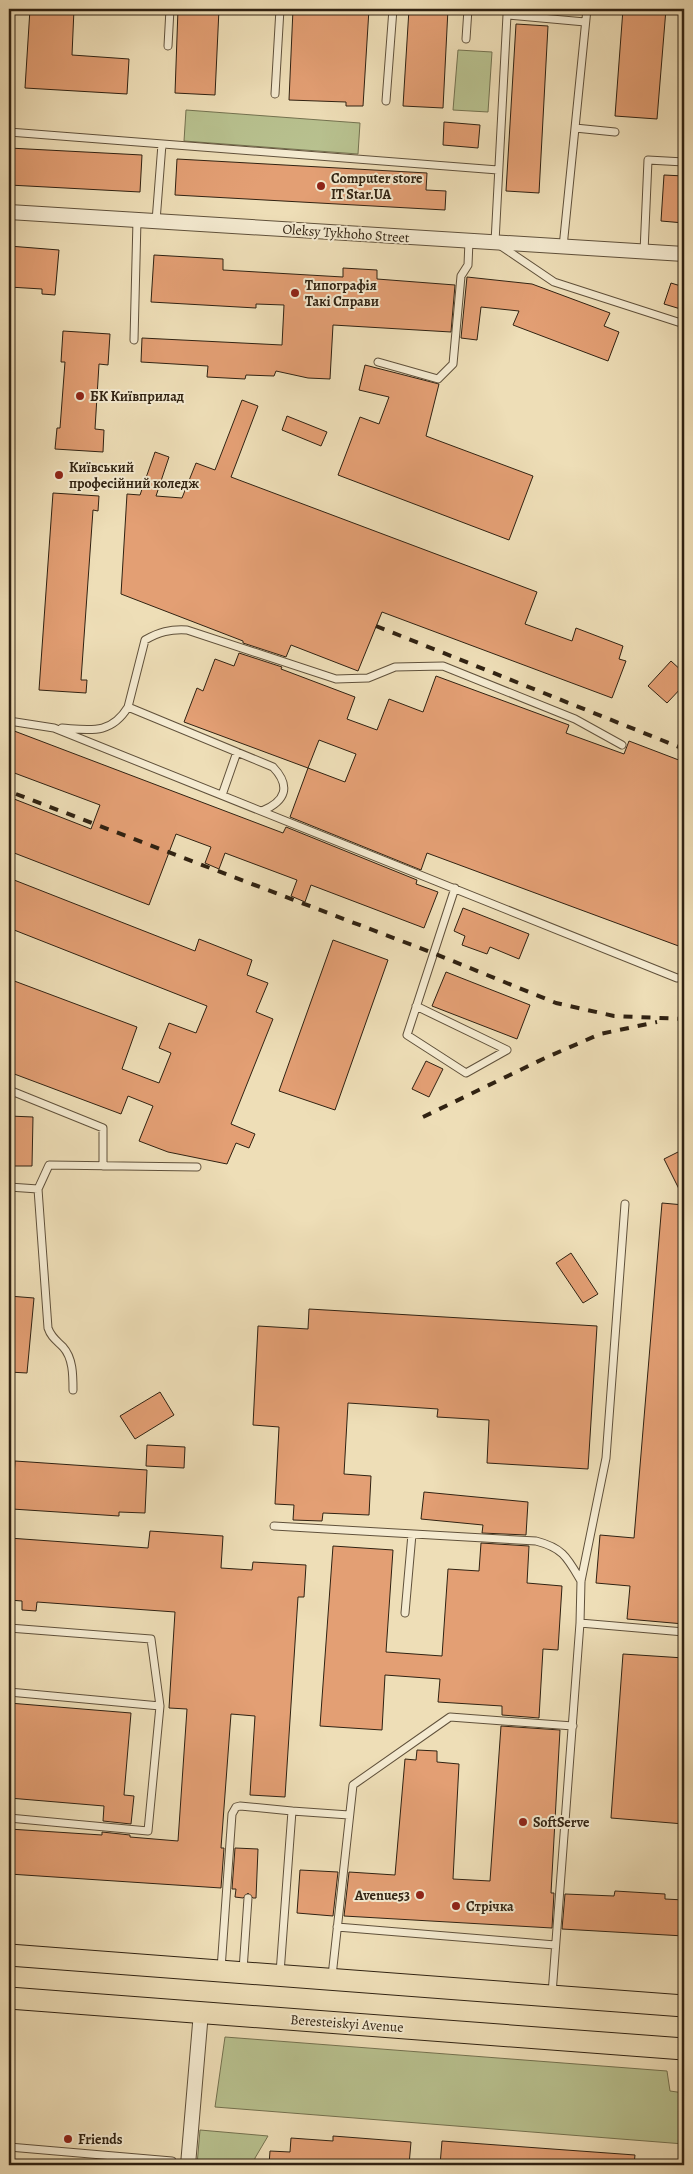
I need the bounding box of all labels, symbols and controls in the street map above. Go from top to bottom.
place label: Computer store IT Star.UA [331,169,423,204]
marker: Computer store IT Star.UA [315,180,327,192]
street label: Oleksy Tykhoho Street [282,220,410,247]
place label: Типографія Такі Справи [305,276,379,311]
marker: Типографія Такі Справи [289,287,301,299]
place label: БК Київприлад [90,387,184,406]
marker: БК Київприлад [74,390,86,402]
place label: Київський професійний коледж [69,458,199,493]
marker: Київський професійний коледж [53,469,65,481]
place label: SoftServe [533,1813,590,1832]
marker: SoftServe [517,1816,529,1828]
place label: Avenue53 [354,1886,410,1905]
marker: Avenue53 [414,1889,426,1901]
place label: Стрічка [466,1897,514,1916]
marker: Стрічка [450,1900,462,1912]
street label: Beresteiskyi Avenue [290,2010,404,2037]
place label: Friends [78,2130,123,2149]
marker: Friends [62,2133,74,2145]

